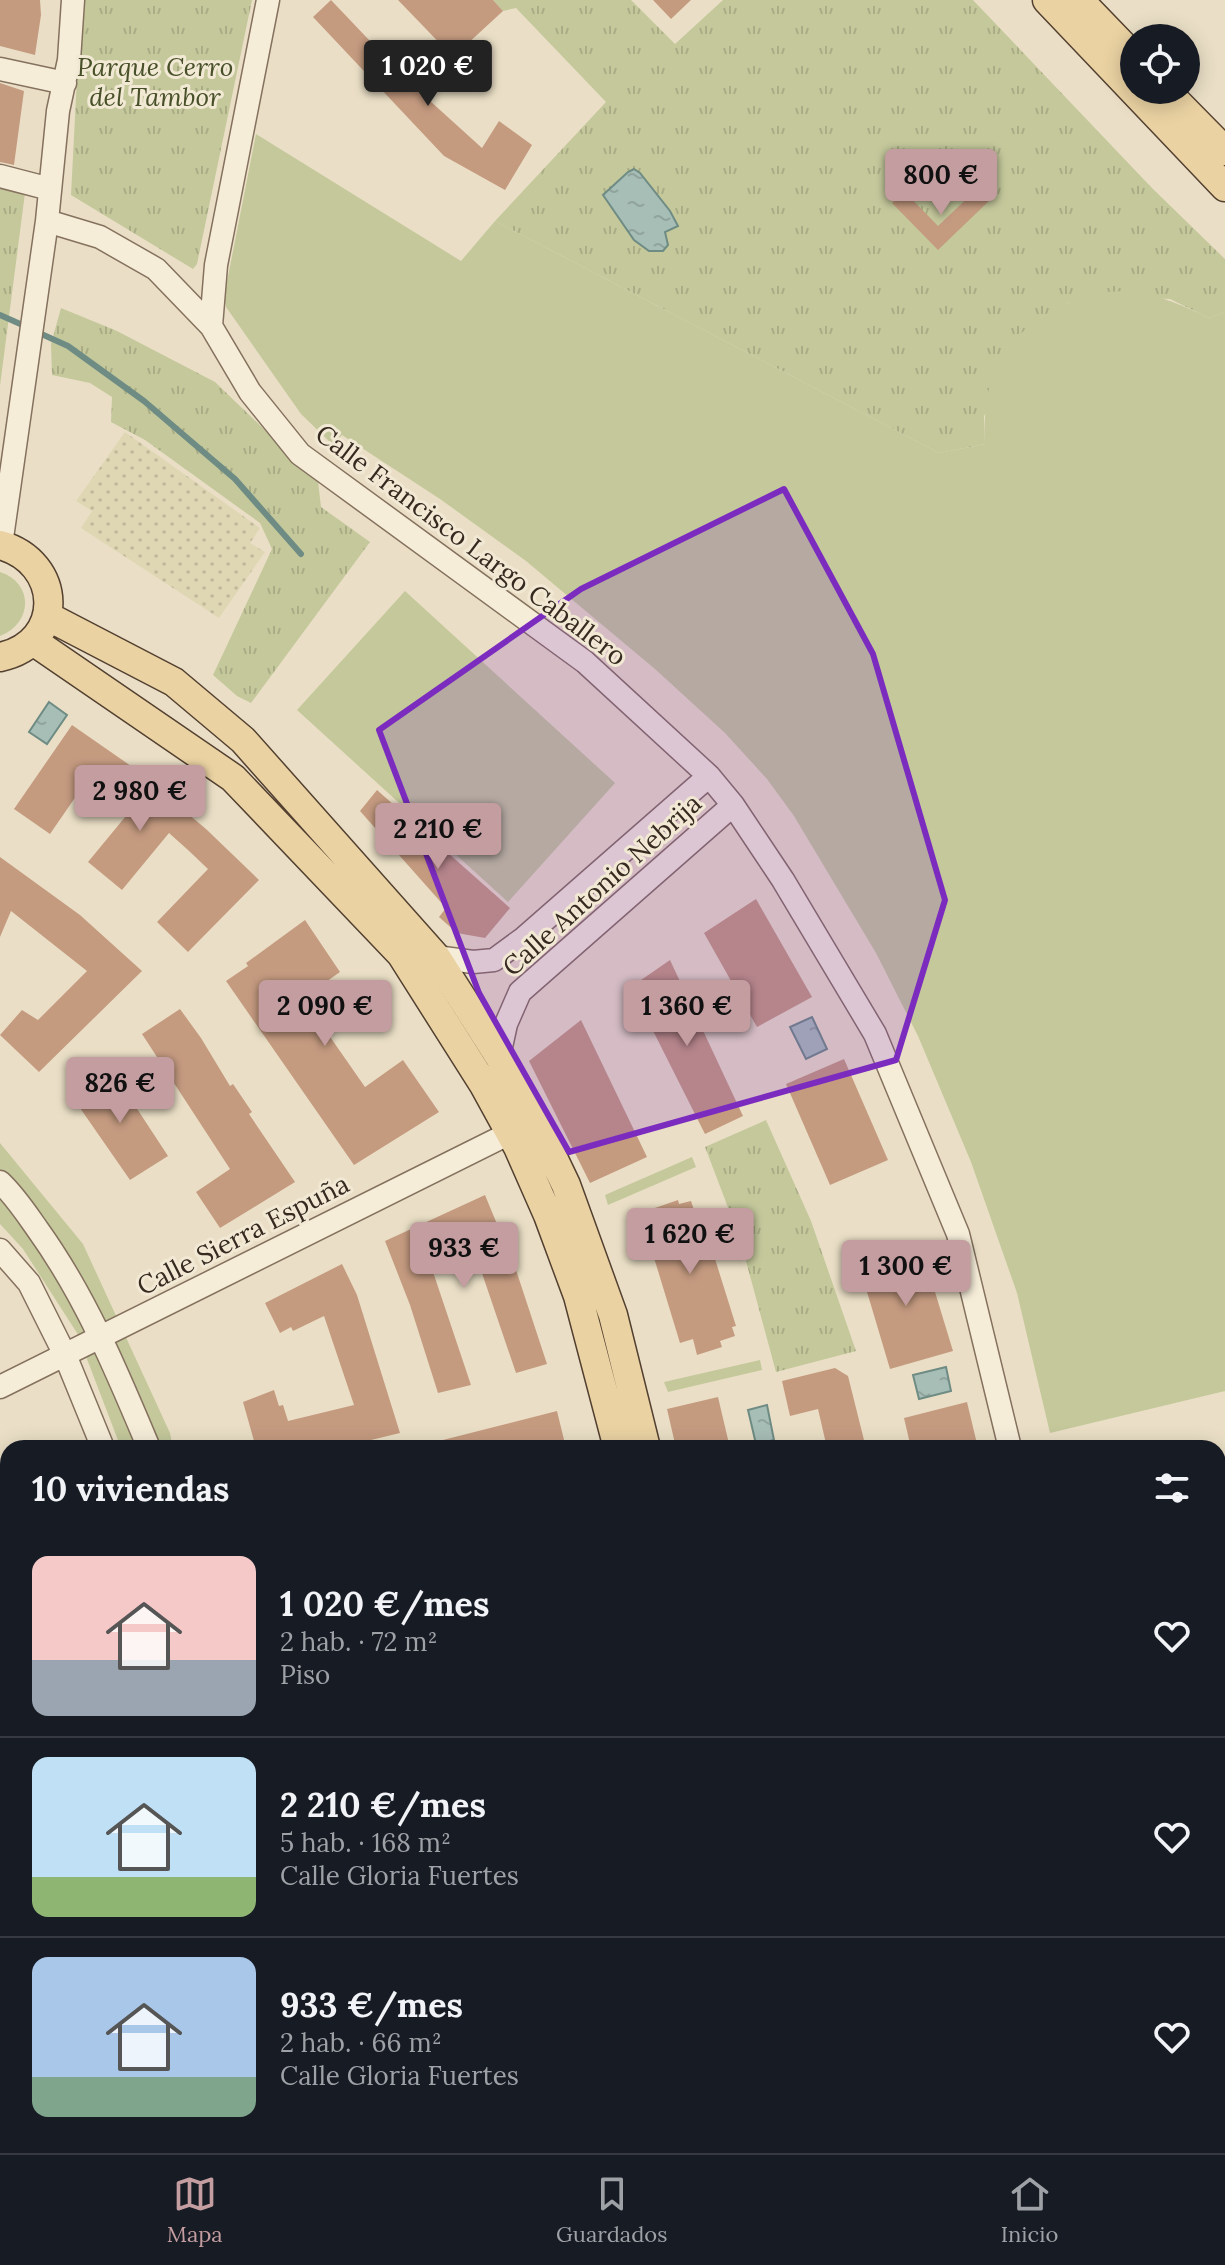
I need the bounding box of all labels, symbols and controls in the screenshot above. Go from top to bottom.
map controls [1120,24,1200,104]
button: locate [1120,24,1200,104]
pin: 1 020 € [354,40,502,108]
text: 1 020 € [382,49,474,82]
park label: Parque Cerro del Tambor [77,50,233,113]
pin: 800 € [885,149,997,217]
text: 800 € [903,158,979,191]
street label: Calle Francisco Largo Caballero [309,417,633,672]
pin: 2 980 € [66,765,214,833]
text: 2 980 € [93,774,187,807]
street label: Calle Antonio Nebrija [495,787,708,983]
pin: 2 210 € [364,803,512,871]
text: 2 210 € [393,812,483,845]
pin: 2 090 € [251,980,399,1048]
pin: 1 360 € [613,980,761,1048]
text: 2 090 € [277,989,373,1022]
text: 1 360 € [641,989,733,1022]
pin: 826 € [64,1057,176,1125]
text: 826 € [84,1066,156,1099]
street label: Calle Sierra Espuña [131,1167,354,1302]
pin: 1 620 € [616,1208,764,1276]
text: 1 620 € [645,1217,735,1250]
pin: 933 € [408,1222,520,1290]
text: 933 € [428,1231,500,1264]
pin: 1 300 € [832,1240,980,1308]
text: 1 300 € [860,1249,952,1282]
icon: filters [1150,1466,1194,1510]
text: 10 viviendas [32,1467,230,1510]
text: 1 020 €/mes [280,1582,489,1625]
icon: home [96,1588,192,1684]
icon: heart [1150,1614,1194,1658]
text: 2 hab. · 72 m² [280,1625,438,1658]
text: Piso [280,1658,330,1691]
text: 2 210 €/mes [280,1783,486,1826]
icon: home [96,1789,192,1885]
icon: heart [1150,1815,1194,1859]
text: 5 hab. · 168 m² [280,1826,451,1859]
text: Calle Gloria Fuertes [280,1859,519,1892]
text: 933 €/mes [280,1983,463,2026]
icon: home [96,1989,192,2085]
icon: heart [1150,2015,1194,2059]
text: 2 hab. · 66 m² [280,2026,442,2059]
text: Calle Gloria Fuertes [280,2059,519,2092]
tab: Mapa [167,2172,223,2248]
tab: Guardados [556,2172,667,2248]
tab: Inicio [1001,2172,1058,2248]

